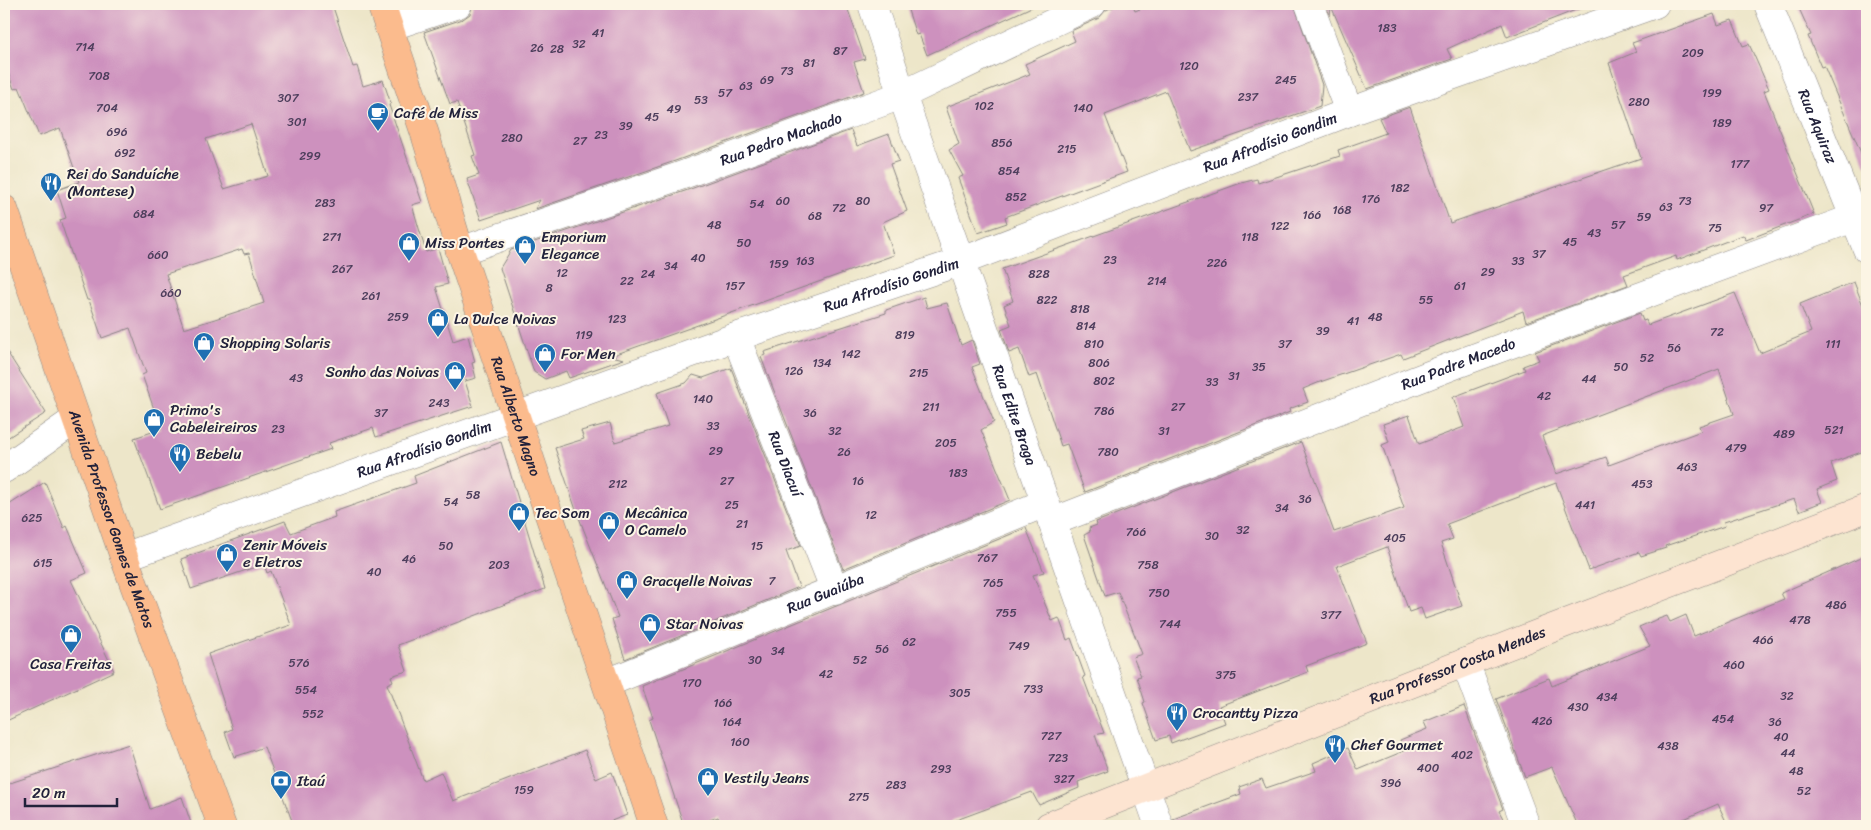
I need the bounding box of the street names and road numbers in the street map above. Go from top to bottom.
street label: Rua Aquiraz [1791,85,1845,169]
street label: Rua Pedro Machado [716,105,846,173]
street label: Rua Afrodísio Gondim [1199,105,1341,180]
street label: Rua Afrodísio Gondim [820,250,963,320]
street label: Rua Padre Macedo [1397,330,1520,398]
street label: Rua Alberto Magno [484,353,548,480]
street label: Rua Edite Braga [985,361,1044,469]
street label: Avenida Professor Gomes de Matos [61,405,162,632]
street label: Rua Afrodísio Gondim [353,413,496,485]
street label: Rua Diacuí [761,427,811,502]
street label: Rua Guaiúba [783,566,868,621]
street label: Rua Professor Costa Mendes [1365,619,1550,712]

